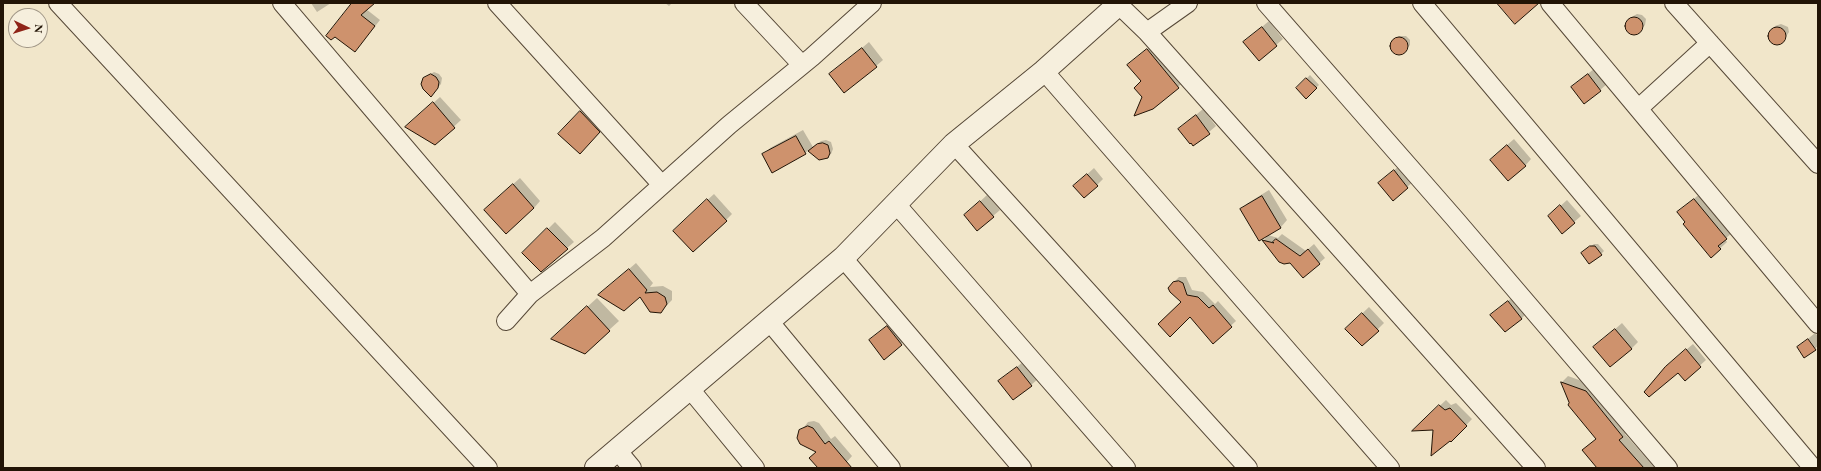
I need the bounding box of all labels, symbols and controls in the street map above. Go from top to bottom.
north arrow [8,8,48,48]
text: N [32,24,46,34]

